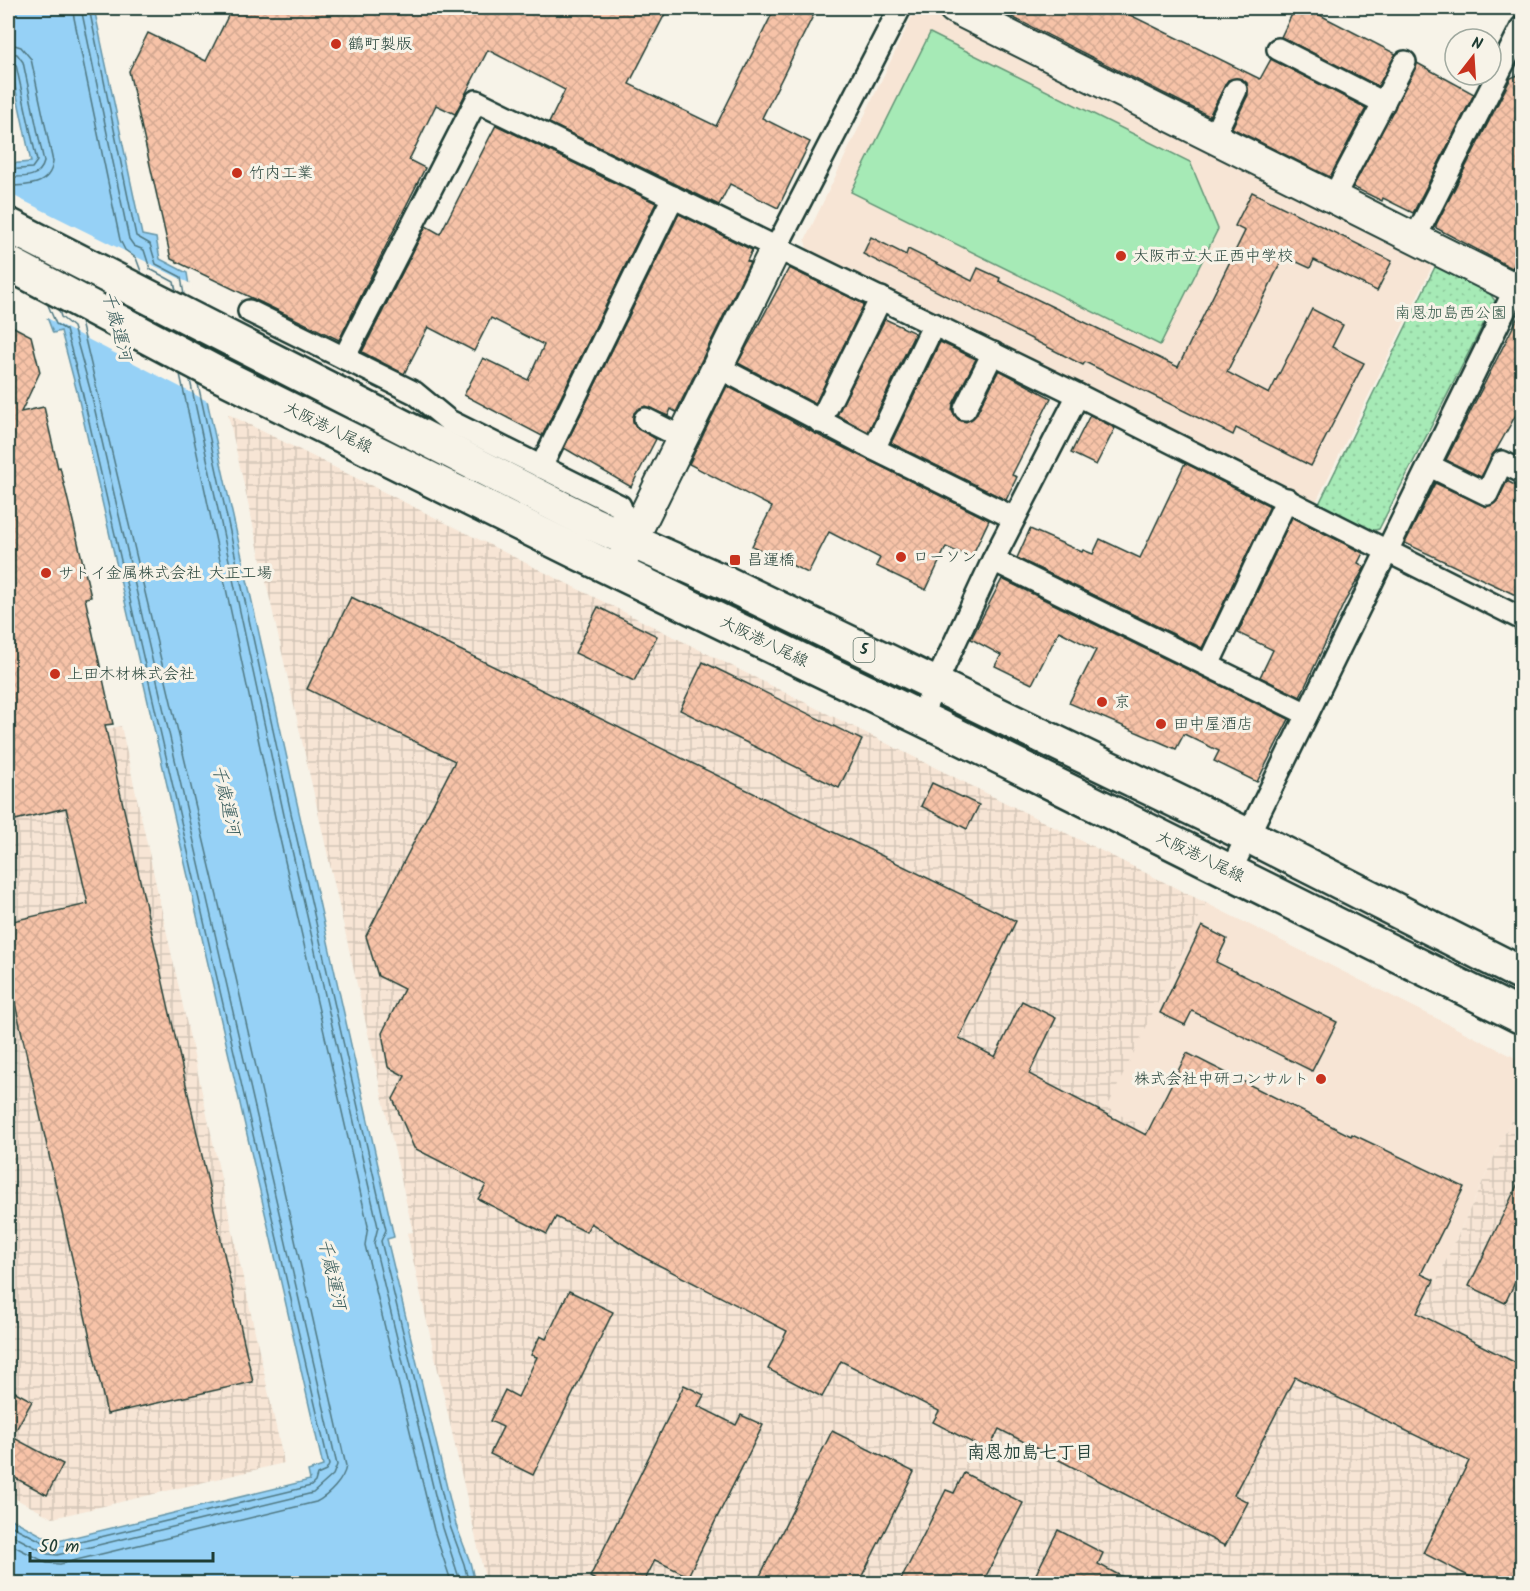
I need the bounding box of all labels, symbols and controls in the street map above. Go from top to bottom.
north arrow [1443,27,1503,87]
text: N [1468,31,1485,58]
place label: 鶴町製版 [348,32,412,57]
marker: 鶴町製版 [329,37,343,51]
place label: 竹内工業 [249,161,313,186]
marker: 竹内工業 [230,166,244,180]
place label: 大阪市立大正西中学校 [1133,244,1293,269]
marker: 大阪市立大正西中学校 [1114,249,1128,263]
water label: 千歳運河 [93,287,140,367]
park label: 南恩加島西公園 [1395,301,1507,326]
street label: 大阪港八尾線 [279,396,377,460]
place label: ローソン [913,545,977,570]
place label: 昌運橋 [747,548,795,573]
marker: ローソン [894,550,908,564]
marker: 昌運橋 [728,553,742,567]
place label: サトイ金属株式会社 大正工場 [58,561,272,586]
marker: サトイ金属株式会社 大正工場 [39,566,53,580]
street label: 大阪港八尾線 [715,610,813,674]
road number: 5 [854,638,874,662]
place label: 上田木材株式会社 [67,662,195,687]
marker: 上田木材株式会社 [48,667,62,681]
place label: 京 [1114,690,1130,715]
marker: 京 [1095,695,1109,709]
place label: 田中屋酒店 [1173,712,1253,737]
marker: 田中屋酒店 [1154,717,1168,731]
water label: 千歳運河 [203,762,248,841]
street label: 大阪港八尾線 [1151,825,1249,889]
place label: 株式会社中研コンサルト [1134,1067,1309,1092]
marker: 株式会社中研コンサルト [1314,1072,1328,1086]
water label: 千歳運河 [309,1236,354,1315]
district label: 南恩加島七丁目 [967,1439,1093,1468]
scale bar [30,1525,213,1563]
text: 50 m [39,1533,79,1562]

